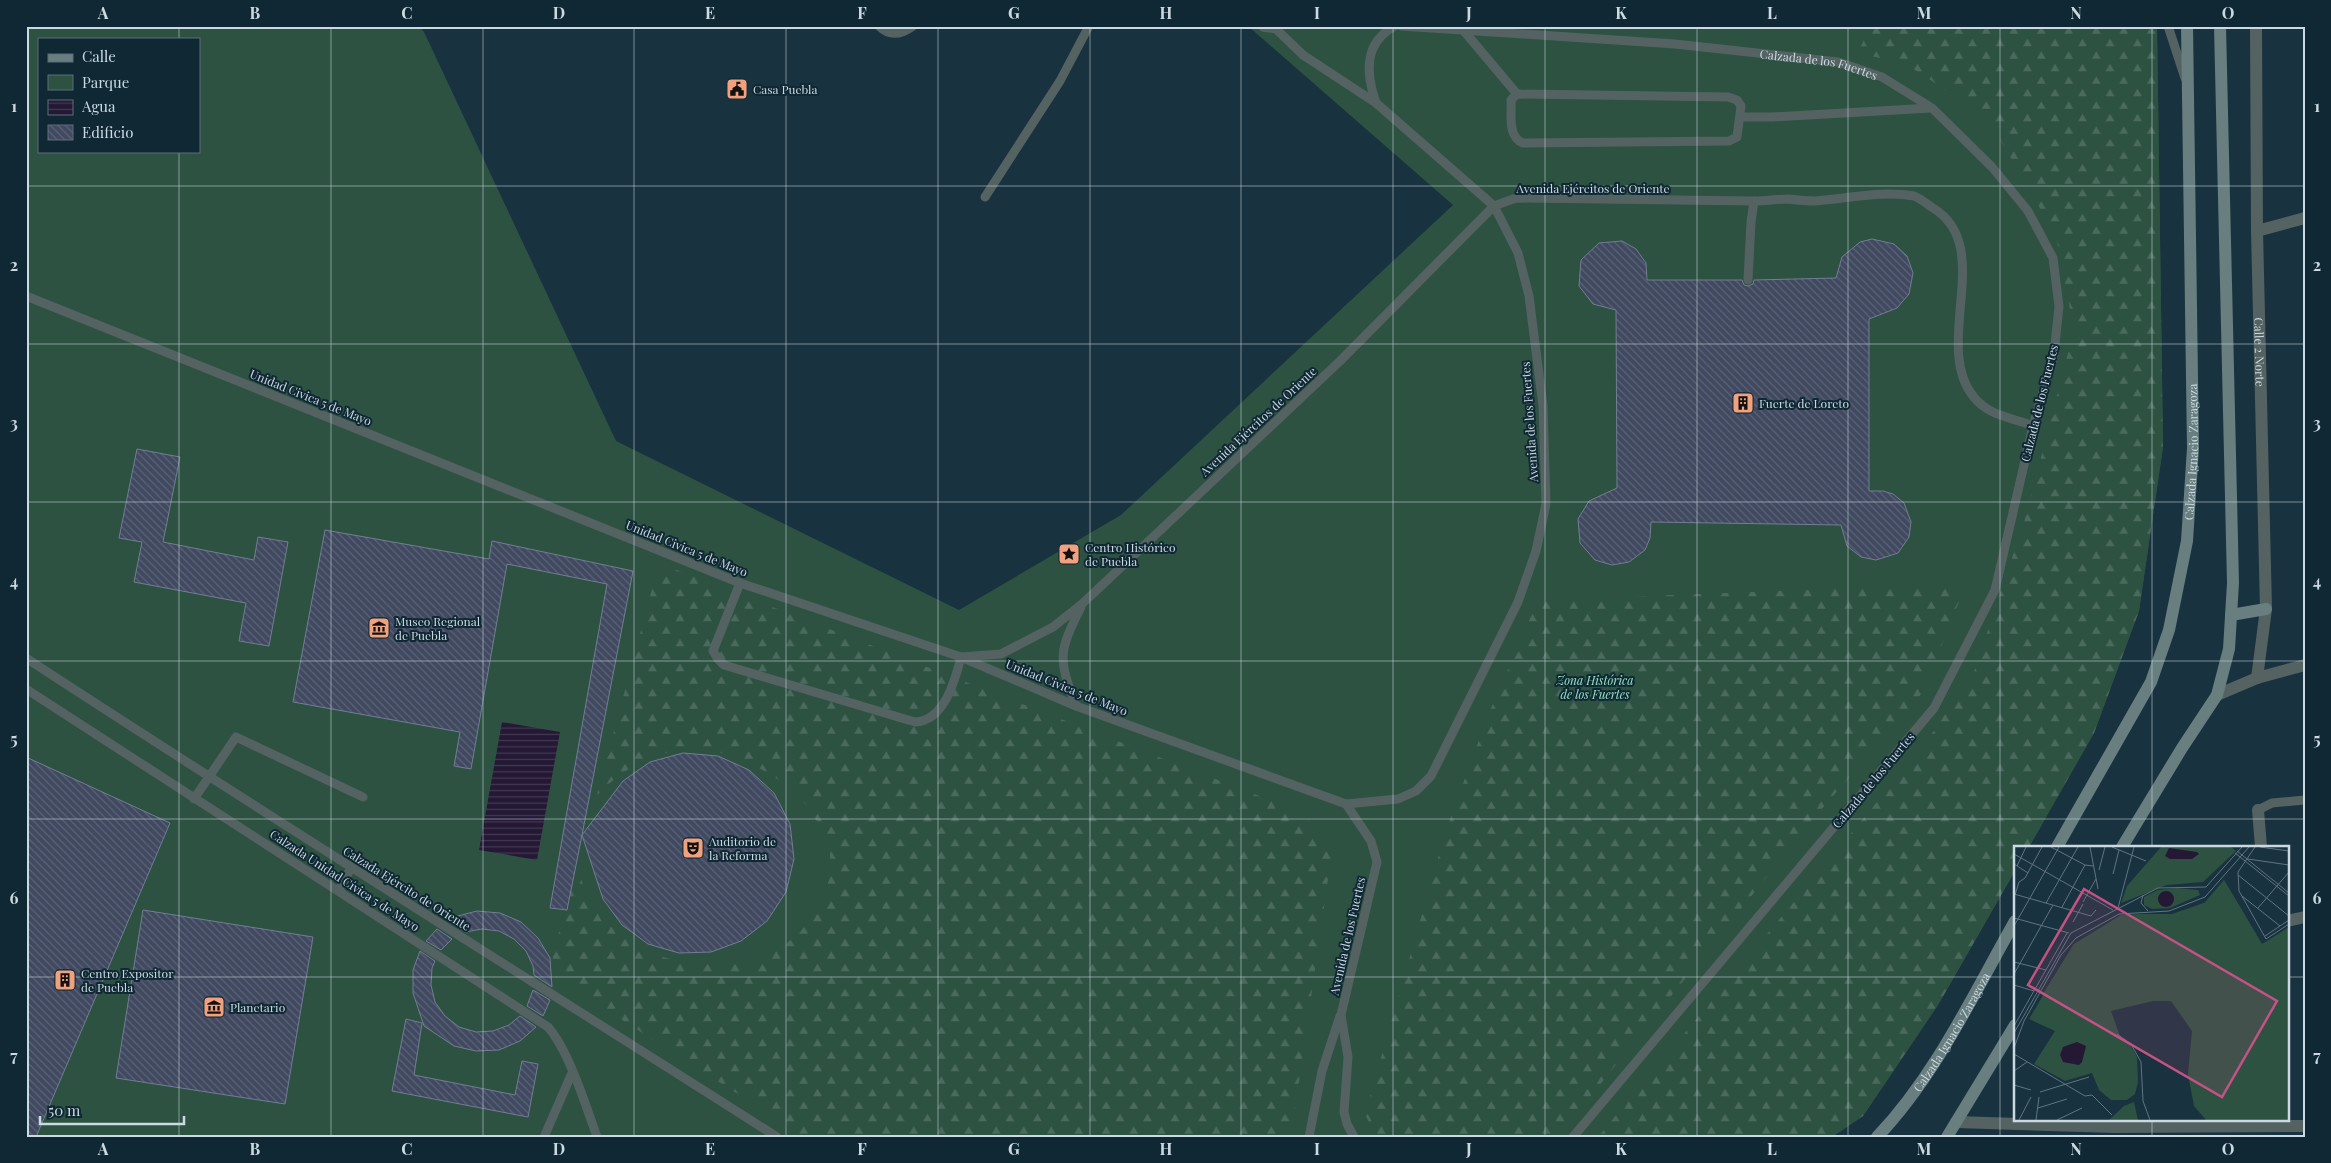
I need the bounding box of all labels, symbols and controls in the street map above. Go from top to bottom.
text: A [97,2,109,23]
text: B [250,2,261,23]
text: C [401,2,413,23]
text: D [553,2,565,23]
text: E [705,2,715,23]
text: F [857,2,867,23]
text: G [1008,2,1020,23]
text: H [1160,2,1173,23]
text: I [1314,2,1320,23]
text: J [1465,2,1472,23]
text: K [1615,2,1627,23]
text: L [1767,2,1777,23]
text: M [1917,2,1932,23]
text: N [2070,2,2082,23]
text: O [2222,2,2234,23]
legend [38,38,200,152]
street label: Calzada de los Fuertes [1759,45,1880,83]
text: Calle [82,46,116,66]
text: Parque [82,72,129,92]
public building icon: Casa Puebla [725,77,749,101]
place label: Casa Puebla [753,81,818,97]
text: 1 [11,95,17,116]
text: 1 [2314,95,2320,116]
text: Agua [81,96,116,116]
text: Edificio [82,122,133,142]
street label: Avenida Ejércitos de Oriente [1515,180,1670,196]
text: 2 [10,254,18,275]
text: 2 [2313,254,2321,275]
street label: Calle 2 Norte [2251,317,2269,387]
street label: Calzada de los Fuertes [2017,343,2061,463]
street label: Avenida de los Fuertes [1517,361,1541,484]
street label: Avenida Ejércitos de Oriente [1196,363,1320,480]
street label: Unidad Civica 5 de Mayo [248,365,375,429]
street label: Calzada Ignacio Zaragoza [2180,383,2201,521]
building icon: Fuerte de Loreto [1731,391,1755,415]
place label: Fuerte de Loreto [1759,395,1850,411]
text: 3 [10,412,18,433]
text: 3 [2313,412,2321,433]
street label: Unidad Civica 5 de Mayo [624,516,751,580]
place label: Centro Histórico de Puebla [1085,539,1176,569]
place icon: Centro Histórico de Puebla [1057,542,1081,566]
text: 4 [10,570,18,591]
text: 4 [2313,570,2321,591]
place label: Museo Regional de Puebla [395,613,481,643]
museum icon: Museo Regional de Puebla [367,616,391,640]
street label: Unidad Civica 5 de Mayo [1004,655,1131,719]
park label: Zona Histórica de los Fuertes [1555,672,1634,702]
text: 5 [10,728,18,749]
text: 5 [2313,728,2321,749]
street label: Calzada de los Fuertes [1828,729,1918,831]
street label: Calzada Unidad Cívica 5 de Mayo [267,826,423,935]
place label: Auditorio de la Reforma [708,833,776,863]
theatre icon: Auditorio de la Reforma [681,836,705,860]
street label: Calzada Ejército de Oriente [340,842,474,934]
inset map [2014,846,2288,1120]
street label: Avenida de los Fuertes [1325,875,1368,998]
text: 6 [10,887,19,908]
text: 6 [2313,887,2322,908]
place label: Centro Expositor de Puebla [81,965,174,995]
building icon: Centro Expositor de Puebla [53,968,77,992]
street label: Calzada Ignacio Zaragoza [1909,969,1993,1095]
museum icon: Planetario [202,995,226,1019]
place label: Planetario [230,999,286,1015]
text: 7 [10,1045,18,1066]
text: 7 [2313,1045,2321,1066]
scale bar [40,1093,184,1125]
text: 50 m [48,1100,81,1120]
text: A [97,1138,109,1159]
text: B [250,1138,261,1159]
text: C [401,1138,413,1159]
text: D [553,1138,565,1159]
text: E [705,1138,715,1159]
text: F [857,1138,867,1159]
text: G [1008,1138,1020,1159]
text: H [1160,1138,1173,1159]
text: I [1314,1138,1320,1159]
text: J [1465,1138,1472,1159]
text: K [1615,1138,1627,1159]
text: L [1767,1138,1777,1159]
text: M [1917,1138,1932,1159]
text: N [2070,1138,2082,1159]
text: O [2222,1138,2234,1159]

